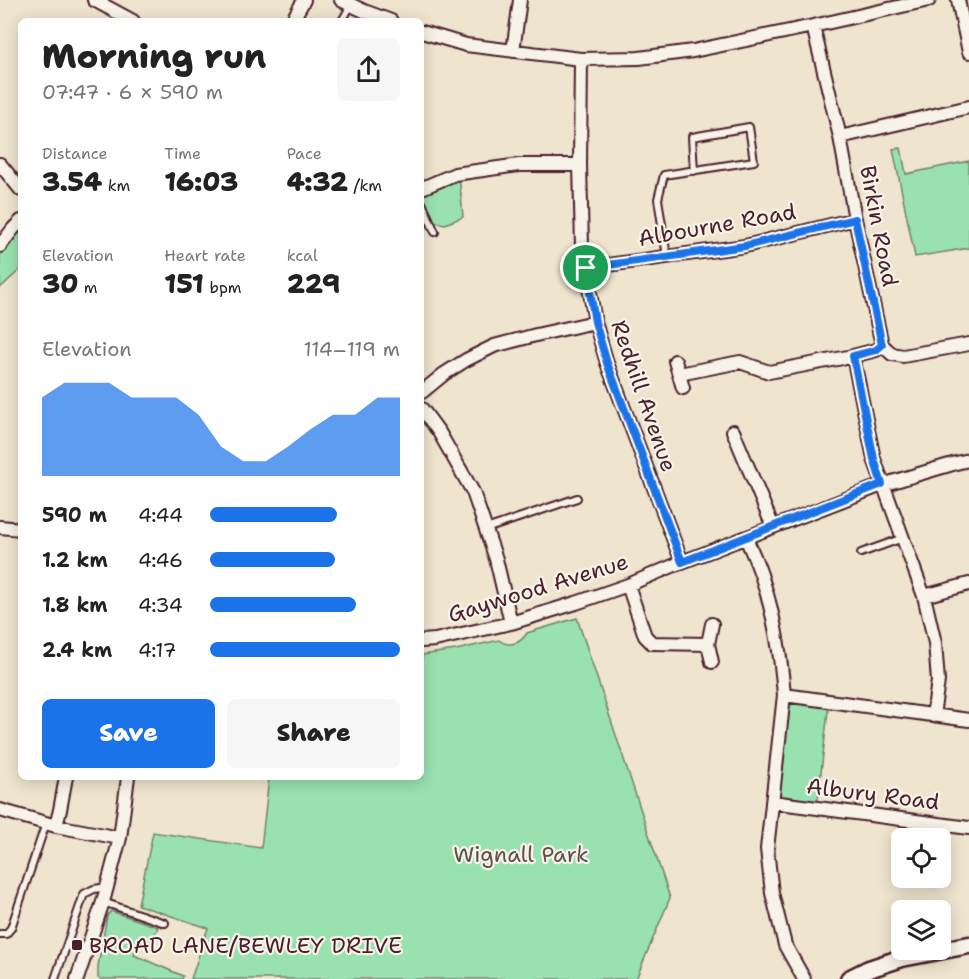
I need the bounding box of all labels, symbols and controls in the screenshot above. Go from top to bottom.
text: Morning run [42,34,266,79]
button: share [337,38,400,101]
text: 07:47 · 6 × 590 m [42,79,223,105]
text: Distance [42,143,108,164]
text: Time [164,143,201,164]
text: Pace [287,143,322,164]
street label: Birkin Road [853,163,905,289]
text: 3.54 [42,164,102,199]
text: 16:03 [164,164,238,199]
text: 4:32 [287,164,348,199]
text: km [102,175,130,196]
text: /km [348,175,382,196]
street label: Albourne Road [636,197,798,253]
pin [560,242,611,293]
text: Elevation [42,245,114,266]
text: Heart rate [164,245,246,266]
text: kcal [287,245,318,266]
icon: arrive [569,251,602,284]
text: 30 [42,266,78,301]
text: 151 [164,266,204,301]
text: 229 [287,266,340,301]
text: m [78,277,98,298]
text: bpm [204,277,242,298]
street label: Redhill Avenue [604,316,684,476]
text: Elevation [42,336,132,362]
text: 114–119 m [304,336,400,362]
text: 590 m [42,502,107,528]
text: 4:44 [138,502,183,528]
text: 1.2 km [42,547,108,573]
text: 4:46 [138,547,183,573]
street label: Gaywood Avenue [444,547,632,629]
text: 1.8 km [42,592,108,618]
text: 4:34 [138,592,183,618]
text: 2.4 km [42,637,112,663]
text: 4:17 [138,637,177,663]
button: Save [42,699,215,768]
button: Share [227,699,400,768]
street label: Albury Road [805,771,941,817]
map controls [891,828,951,960]
button: locate [891,828,951,888]
park label: Wignall Park [453,840,589,869]
button: layers [891,900,951,960]
place label: BROAD LANE/BEWLEY DRIVE [89,931,402,960]
marker: BROAD LANE/BEWLEY DRIVE [70,938,84,952]

